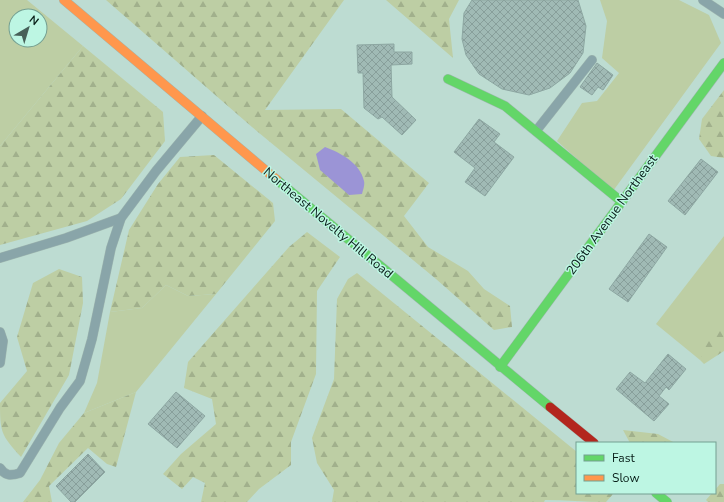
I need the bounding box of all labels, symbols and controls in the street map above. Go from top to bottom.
north arrow [8,8,48,48]
text: N [26,12,42,29]
street label: 206th Avenue Northeast [562,151,662,279]
street label: Northeast Novelty Hill Road [259,163,397,283]
legend [576,442,716,494]
text: Fast [612,450,635,466]
text: Slow [612,470,640,486]

